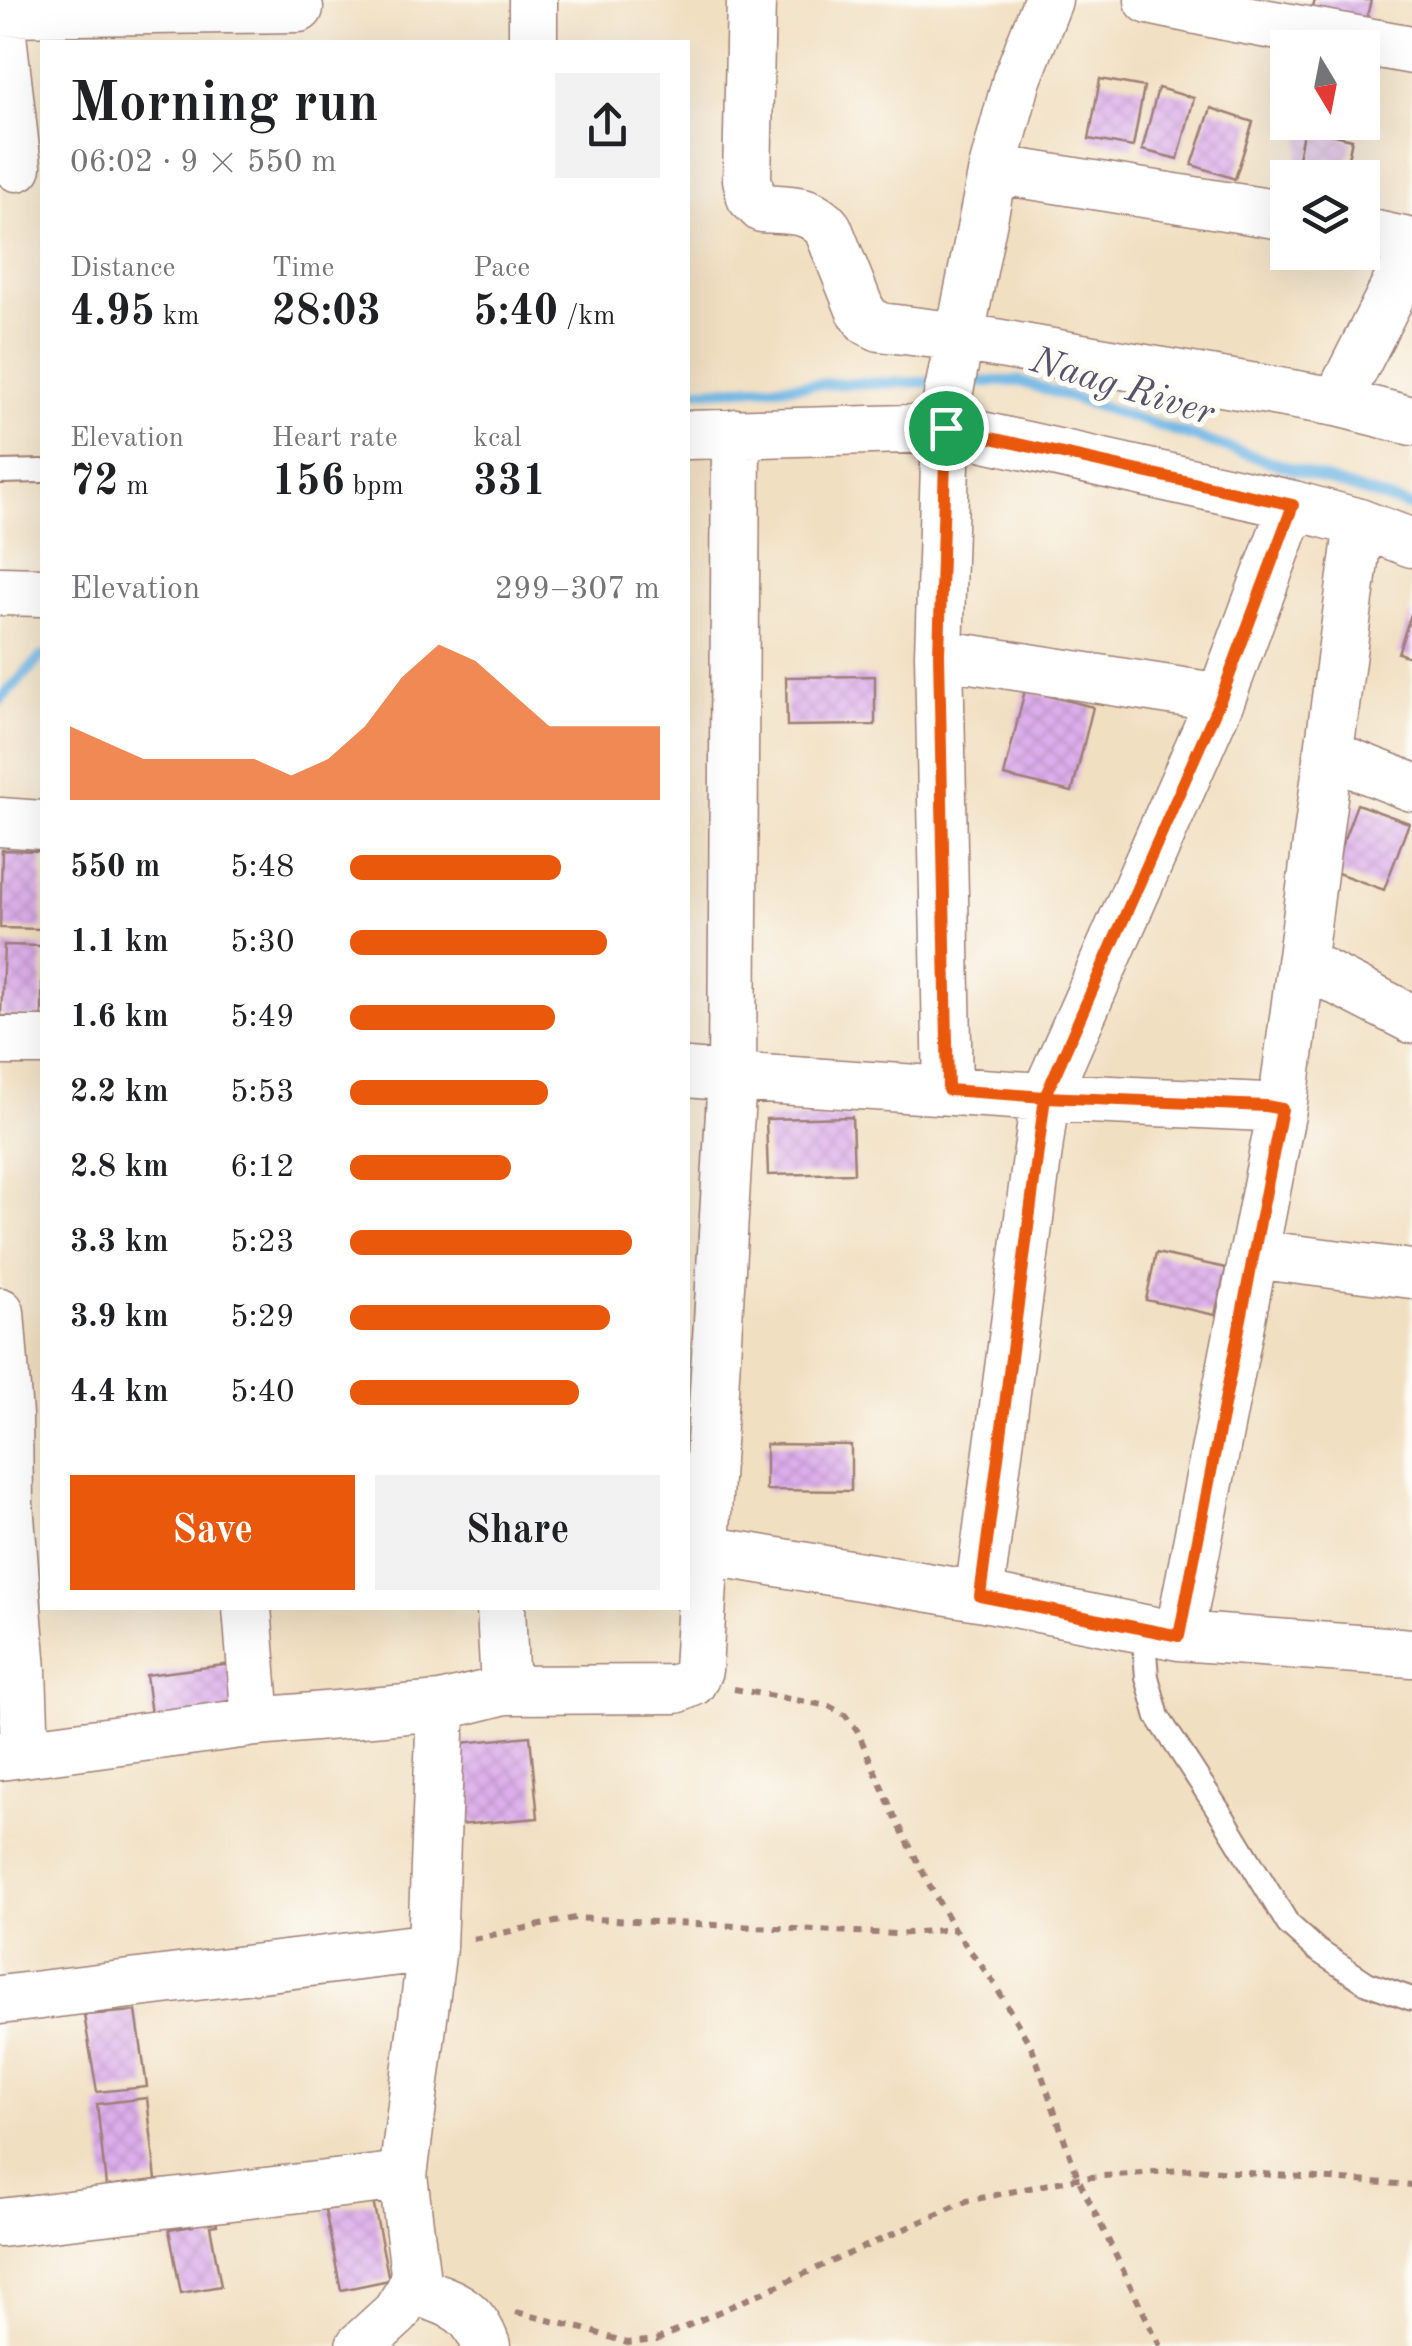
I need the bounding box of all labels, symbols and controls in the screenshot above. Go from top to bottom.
north arrow [1270,30,1380,140]
map controls [1270,30,1380,270]
button: share [555,73,660,178]
text: Morning run [70,78,379,133]
text: 06:02 · 9 × 550 m [70,147,337,179]
button: layers [1270,160,1380,270]
text: Distance [70,255,175,283]
text: Time [272,255,334,283]
text: Pace [473,255,530,283]
text: 4.95 [70,292,155,334]
text: 28:03 [272,292,381,334]
text: 5:40 [473,292,558,334]
text: km [155,303,199,331]
text: /km [558,303,615,331]
water label: Naag River [1025,342,1219,434]
pin [904,386,989,471]
icon: arrive [919,401,974,456]
text: Elevation [70,425,184,453]
text: Heart rate [272,425,398,453]
text: kcal [473,425,522,453]
text: 72 [70,462,119,504]
text: 156 [272,462,345,504]
text: 331 [473,462,546,504]
text: m [119,473,149,501]
text: bpm [345,473,404,501]
text: Elevation [70,574,200,606]
text: 299–307 m [494,574,660,606]
text: 550 m [70,852,160,884]
text: 5:48 [230,852,295,884]
text: 1.1 km [70,927,169,959]
text: 5:30 [230,927,295,959]
text: 1.6 km [70,1002,169,1034]
text: 5:49 [230,1002,295,1034]
text: 2.2 km [70,1077,169,1109]
text: 5:53 [230,1077,295,1109]
text: 2.8 km [70,1152,169,1184]
text: 6:12 [230,1152,295,1184]
text: 3.3 km [70,1227,169,1259]
text: 5:23 [230,1227,295,1259]
text: 3.9 km [70,1302,169,1334]
text: 5:29 [230,1302,295,1334]
text: 4.4 km [70,1377,169,1409]
text: 5:40 [230,1377,295,1409]
button: Save [70,1475,355,1590]
button: Share [375,1475,660,1590]

